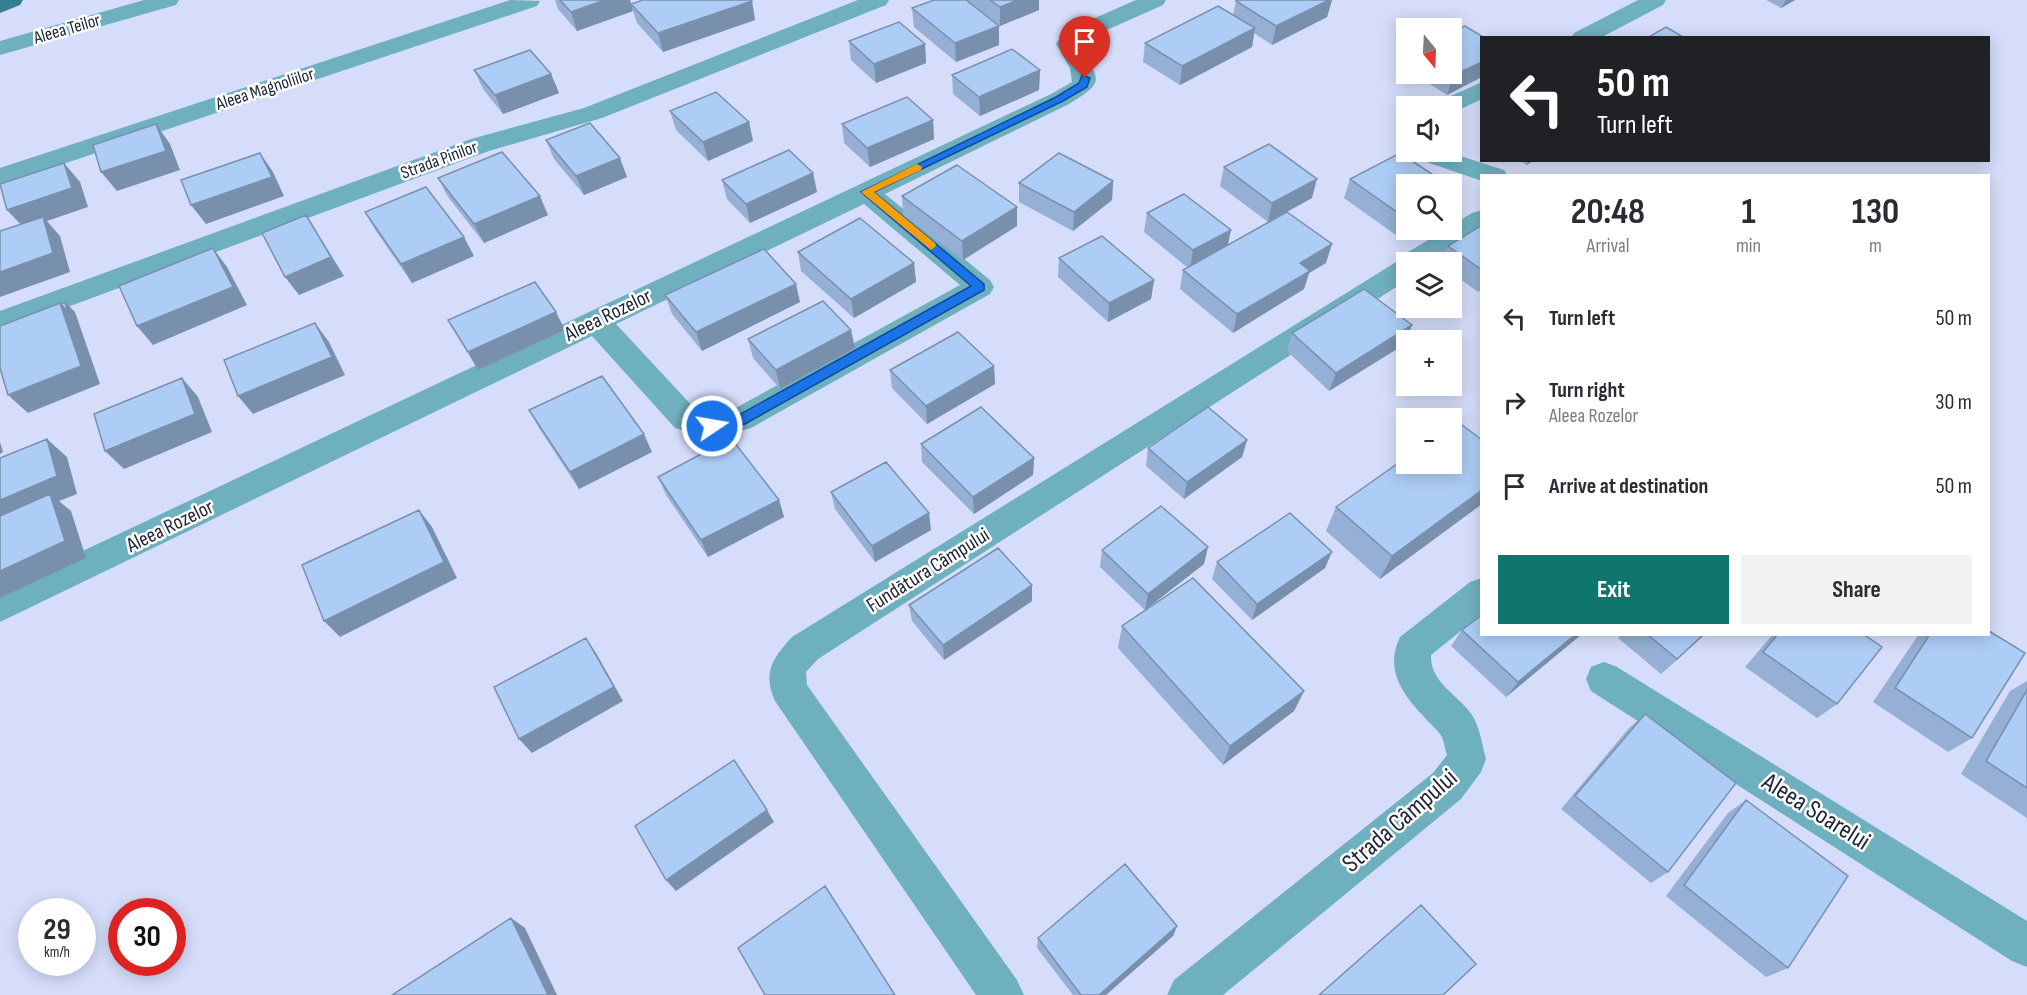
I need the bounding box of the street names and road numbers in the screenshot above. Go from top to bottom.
street label: Aleea Teilor [30,10,103,49]
street label: Aleea Magnoliilor [212,63,317,115]
street label: Strada Pinilor [398,136,480,184]
street label: Aleea Rozelor [559,283,656,347]
street label: Aleea Rozelor [121,494,218,558]
street label: Fundătura Câmpului [862,522,994,618]
street label: Strada Câmpului [1336,763,1464,879]
street label: Aleea Soarelui [1756,766,1876,857]

